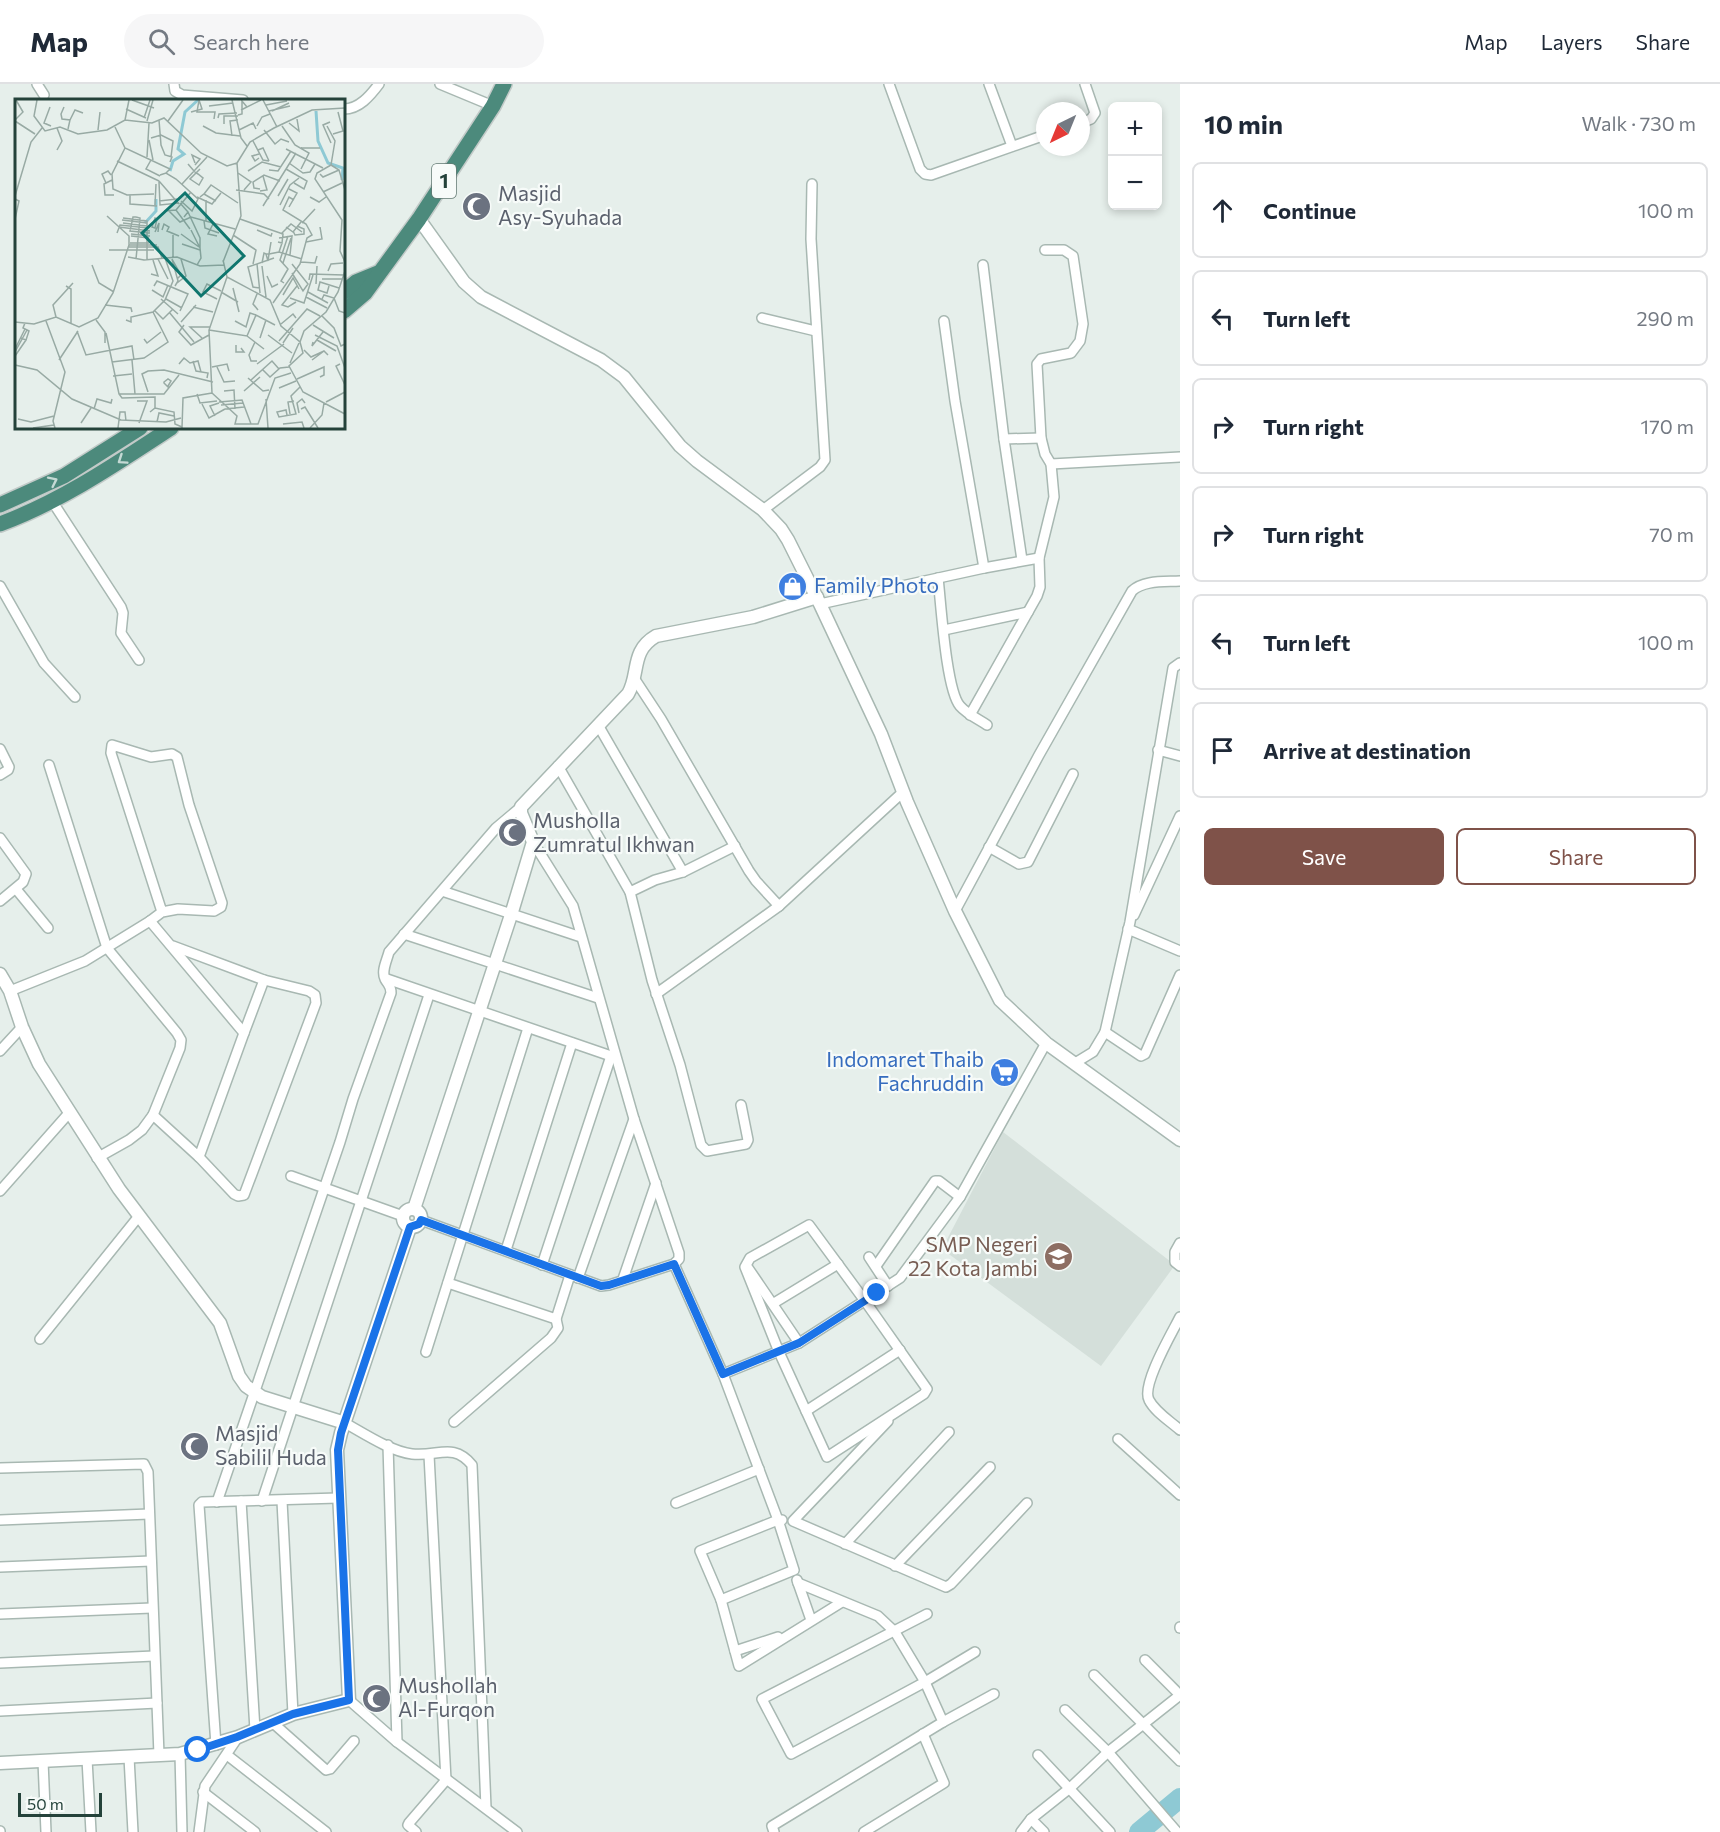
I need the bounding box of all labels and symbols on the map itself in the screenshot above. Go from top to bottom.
inset map [15,99,345,429]
north arrow [1036,102,1090,156]
road number: 1 [432,164,456,198]
place label: Masjid Asy-Syuhada [498,180,622,229]
mosque icon: Masjid Asy-Syuhada [461,190,493,222]
one-way arrow [118,453,129,464]
one-way arrow [47,476,58,488]
shop icon: Family Photo [777,570,809,602]
place label: Family Photo [814,572,939,597]
place label: Musholla Zumratul Ikhwan [533,807,695,856]
mosque icon: Musholla Zumratul Ikhwan [496,817,528,849]
place label: Indomaret Thaib Fachruddin [826,1046,984,1095]
supermarket icon: Indomaret Thaib Fachruddin [989,1056,1021,1088]
place label: SMP Negeri 22 Kota Jambi [908,1231,1038,1280]
school or university icon: SMP Negeri 22 Kota Jambi [1043,1241,1075,1273]
route end [863,1279,889,1305]
place label: Masjid Sabilil Huda [215,1420,327,1469]
mosque icon: Masjid Sabilil Huda [178,1430,210,1462]
place label: Mushollah Al-Furqon [398,1672,498,1721]
mosque icon: Mushollah Al-Furqon [361,1682,393,1714]
route start [184,1736,210,1762]
scale bar [18,1790,102,1818]

